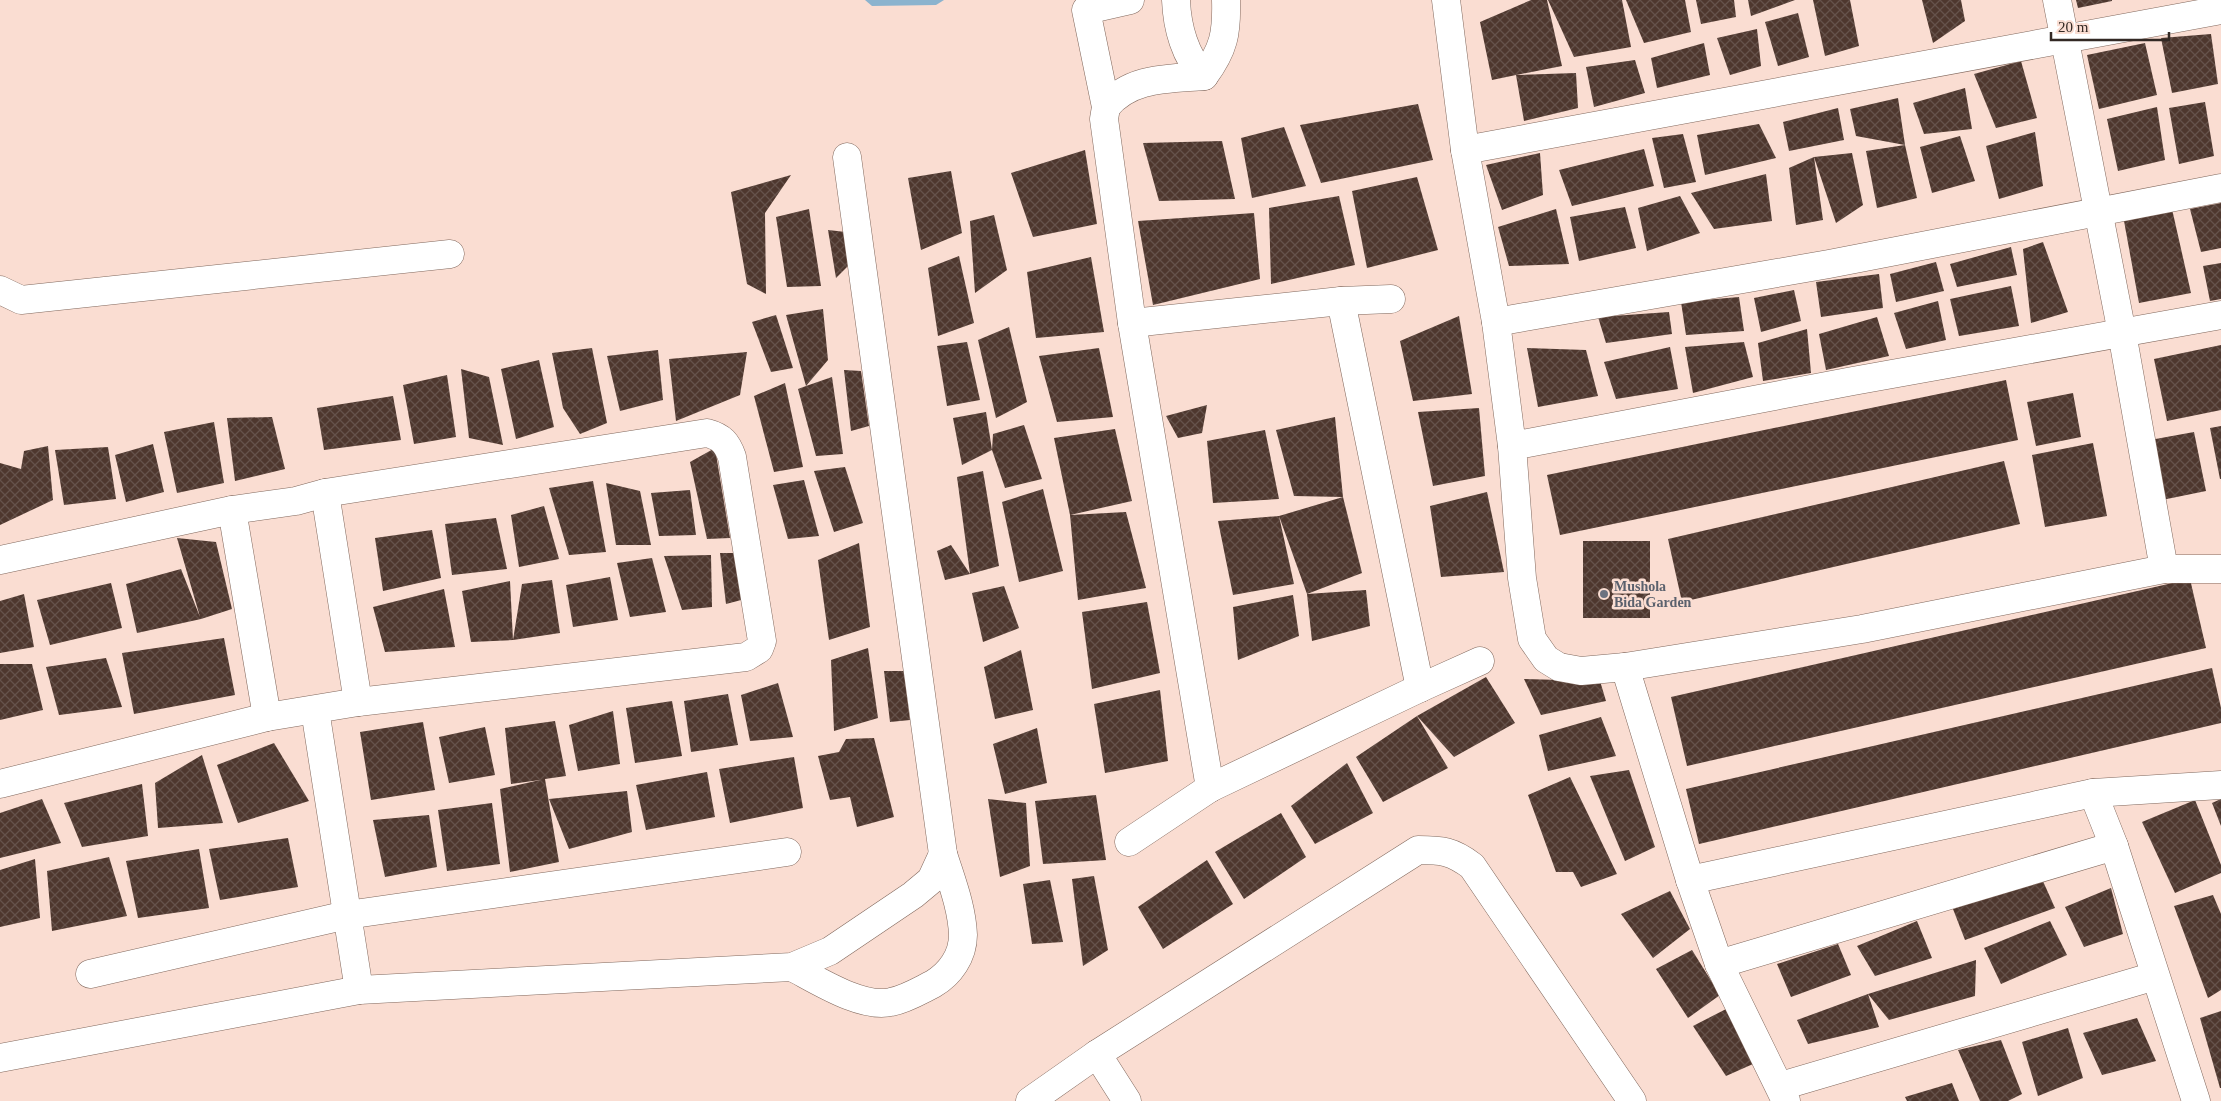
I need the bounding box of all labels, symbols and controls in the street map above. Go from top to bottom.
scale bar [2051,10,2168,42]
text: 20 m [2058,19,2089,35]
place label: Mushola Bida Garden [1614,579,1692,610]
marker: Mushola Bida Garden [1598,588,1610,600]

